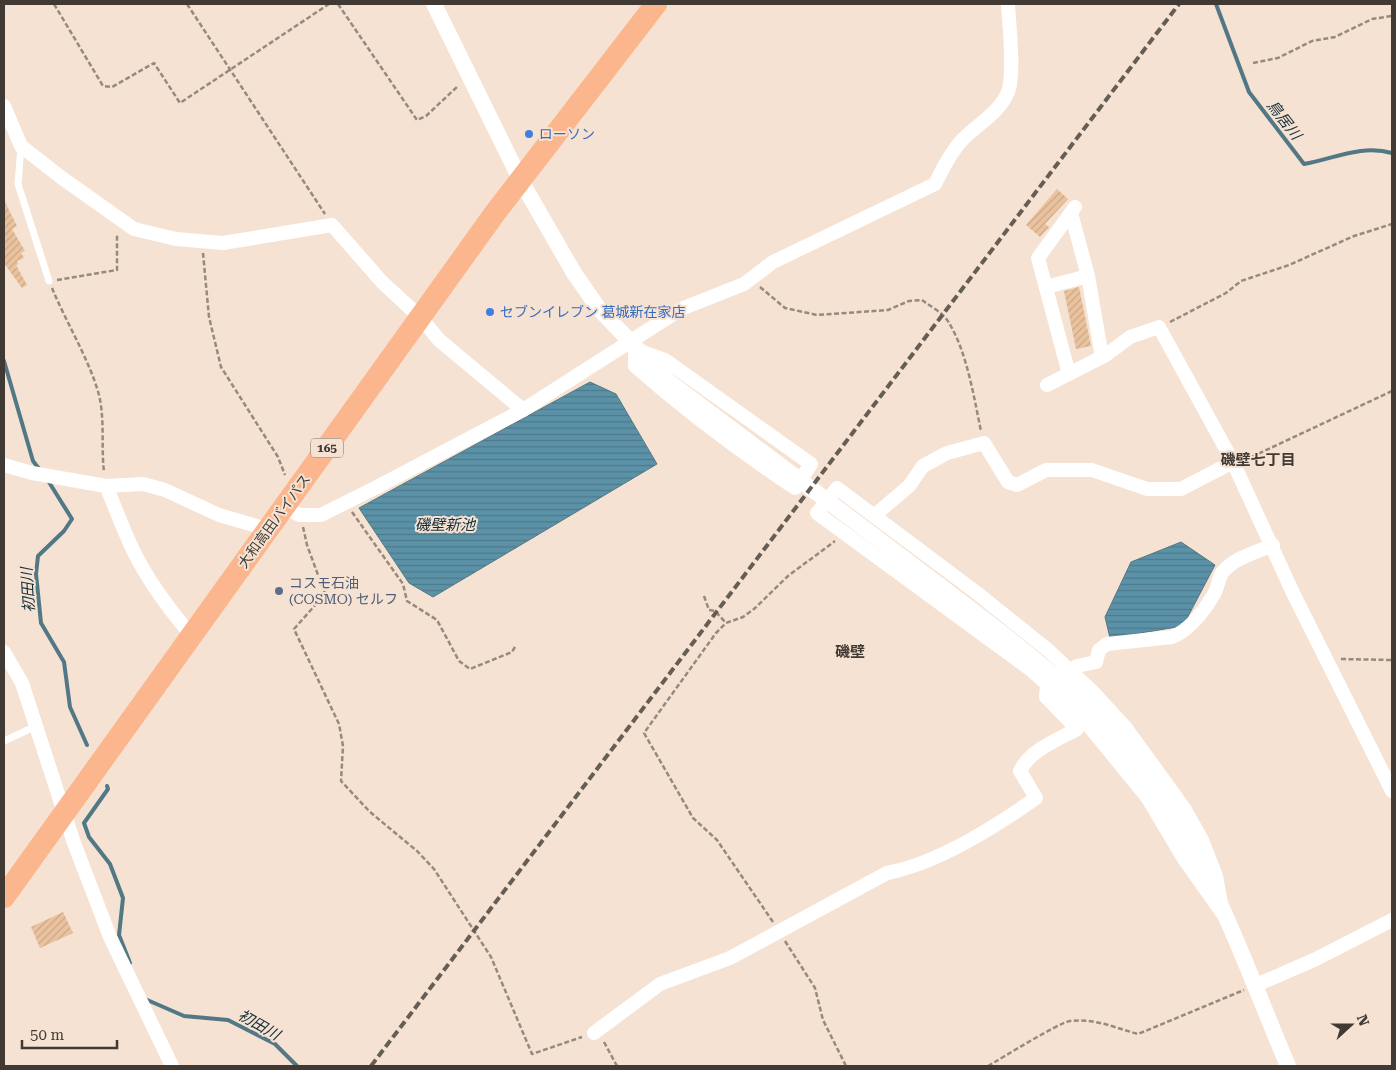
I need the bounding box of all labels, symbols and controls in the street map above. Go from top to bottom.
water label: 鳥居川 [1263,97,1306,145]
place label: ローソン [539,126,595,142]
marker: ローソン [523,128,535,140]
place label: セブンイレブン 葛城新在家店 [500,304,686,320]
marker: セブンイレブン 葛城新在家店 [484,306,496,318]
road number: 165 [311,438,343,458]
district label: 磯壁七丁目 [1220,451,1296,469]
street label: 大和高田バイパス [235,471,313,571]
water label: 磯壁新池 [415,516,477,534]
water label: 初田川 [18,565,38,613]
place label: コスモ石油 (COSMO) セルフ [289,575,398,607]
marker: コスモ石油 (COSMO) セルフ [273,585,285,597]
district label: 磯壁 [835,643,865,661]
north arrow [1326,1000,1376,1050]
water label: 初田川 [235,1006,285,1045]
text: N [1354,1012,1373,1028]
scale bar [22,1018,118,1050]
text: 50 m [30,1026,65,1044]

